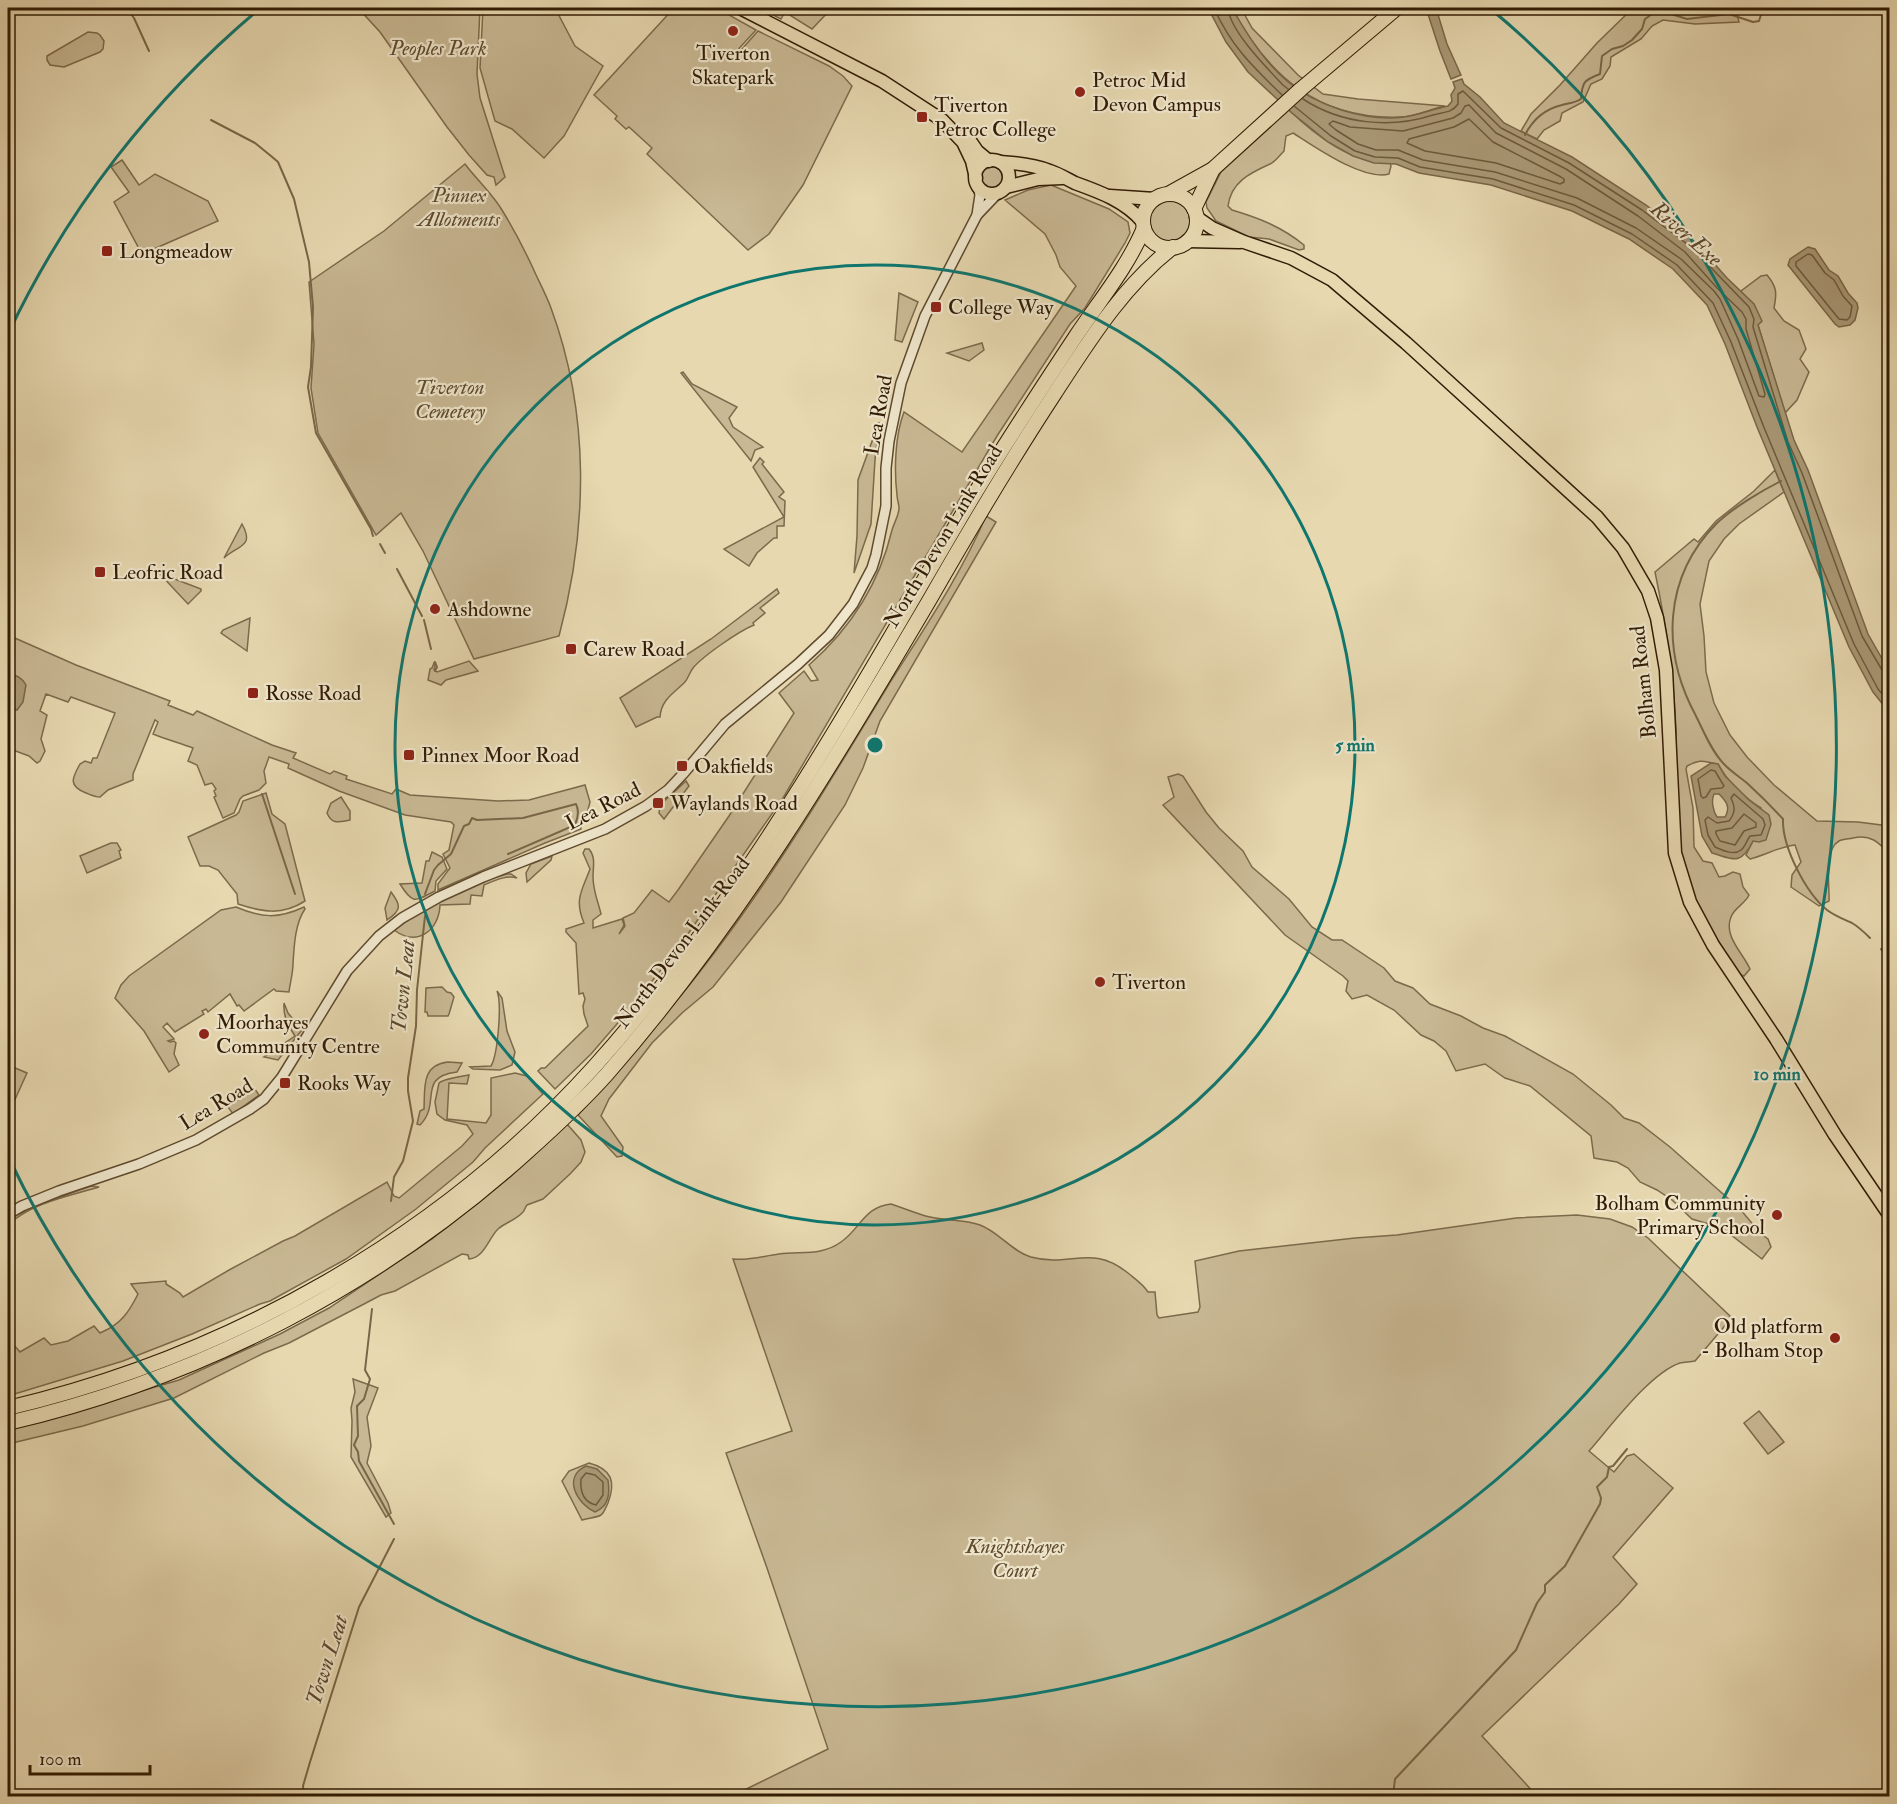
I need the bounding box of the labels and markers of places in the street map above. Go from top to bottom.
marker: Tiverton Skatepark [726,24,740,38]
place label: Tiverton Skatepark [692,40,774,91]
place label: Petroc Mid Devon Campus [1092,67,1221,118]
marker: Petroc Mid Devon Campus [1073,85,1087,99]
place label: Tiverton Petroc College [934,92,1056,143]
marker: Tiverton Petroc College [915,110,929,124]
place label: Longmeadow [119,238,234,265]
marker: Longmeadow [100,244,114,258]
place label: College Way [948,294,1054,321]
marker: College Way [929,300,943,314]
place label: Leofric Road [112,559,224,586]
marker: Leofric Road [93,565,107,579]
place label: Ashdowne [446,596,532,623]
marker: Ashdowne [428,602,442,616]
place label: Carew Road [583,636,685,663]
marker: Carew Road [564,642,578,656]
place label: Rosse Road [265,680,362,707]
marker: Rosse Road [246,686,260,700]
centre of rings [865,735,885,755]
place label: Pinnex Moor Road [421,742,580,769]
marker: Pinnex Moor Road [402,748,416,762]
place label: Oakfields [694,753,773,780]
marker: Oakfields [675,759,689,773]
place label: Waylands Road [669,790,798,817]
marker: Waylands Road [651,796,665,810]
place label: Tiverton [1112,969,1186,996]
marker: Tiverton [1093,975,1107,989]
place label: Moorhayes Community Centre [216,1009,380,1060]
marker: Moorhayes Community Centre [197,1027,211,1041]
place label: Rooks Way [297,1070,391,1097]
marker: Rooks Way [278,1076,292,1090]
place label: Bolham Community Primary School [1594,1190,1766,1241]
marker: Bolham Community Primary School [1770,1208,1784,1222]
place label: Old platform - Bolham Stop [1701,1313,1823,1364]
marker: Old platform - Bolham Stop [1828,1331,1842,1345]

